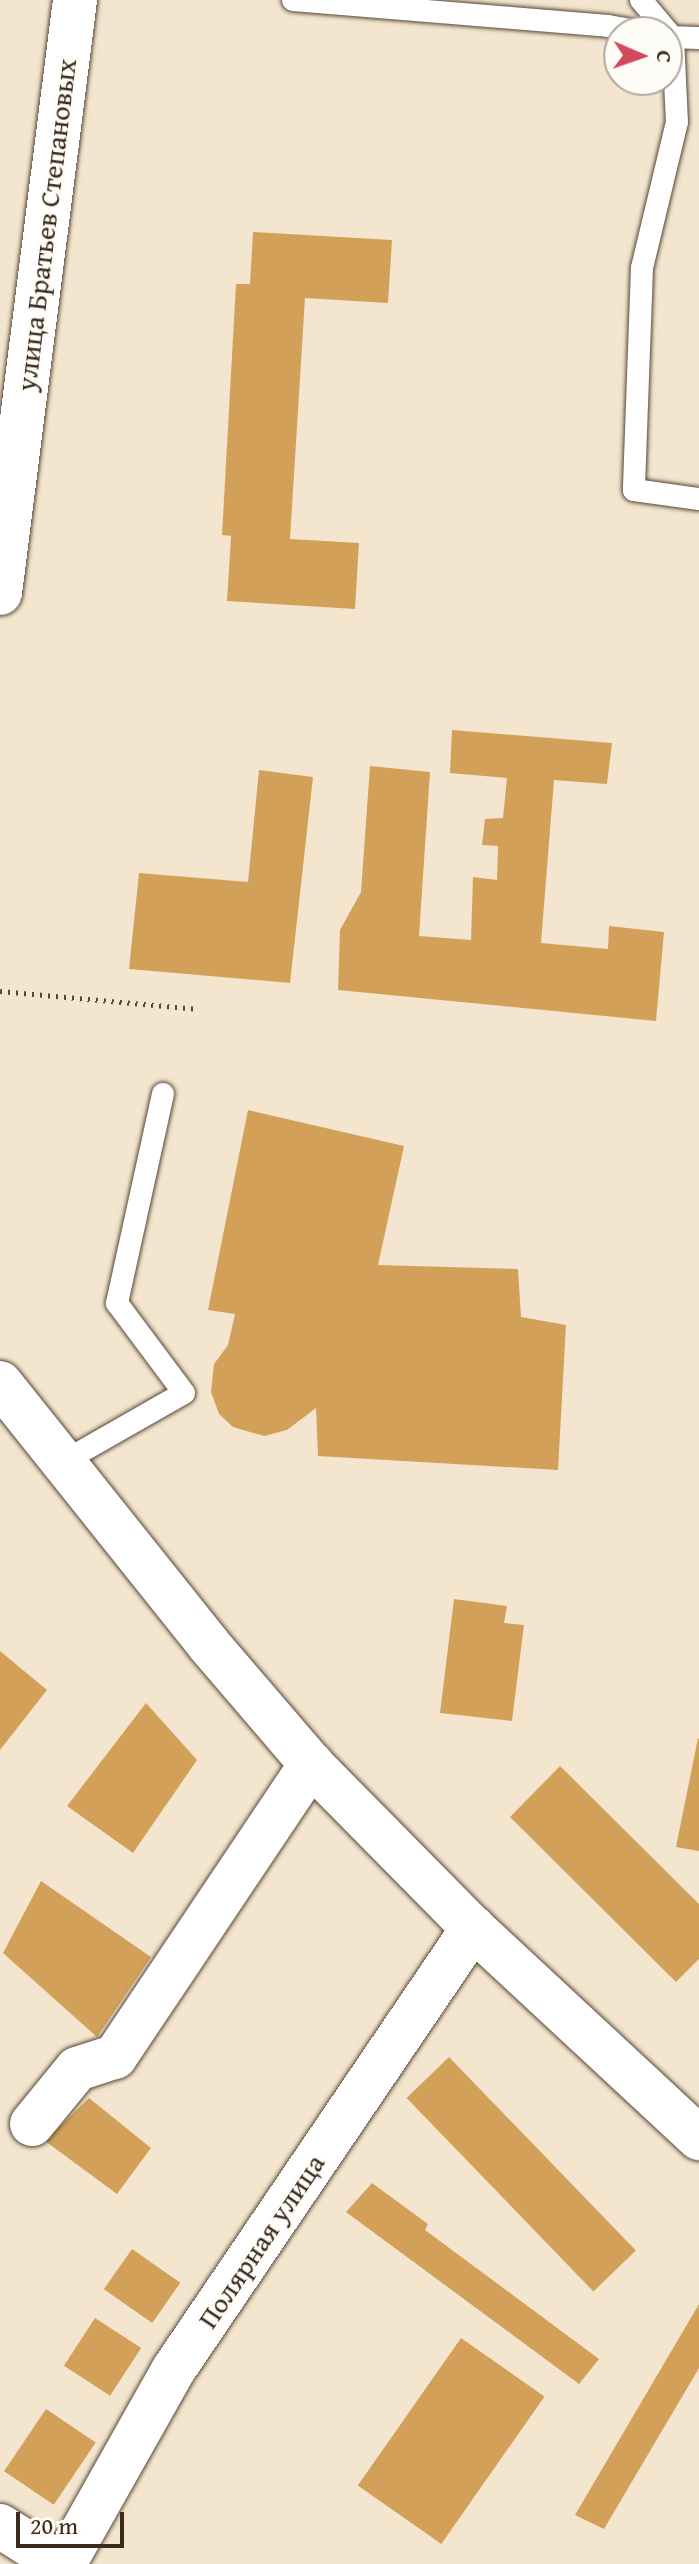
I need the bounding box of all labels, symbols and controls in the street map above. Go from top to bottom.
north arrow [603,16,683,96]
text: С [649,50,681,64]
street label: улица Братьев Степановых [9,57,83,393]
street label: Полярная улица [190,2148,332,2334]
scale bar [20,2496,128,2546]
text: 20 m [30,2508,78,2543]

